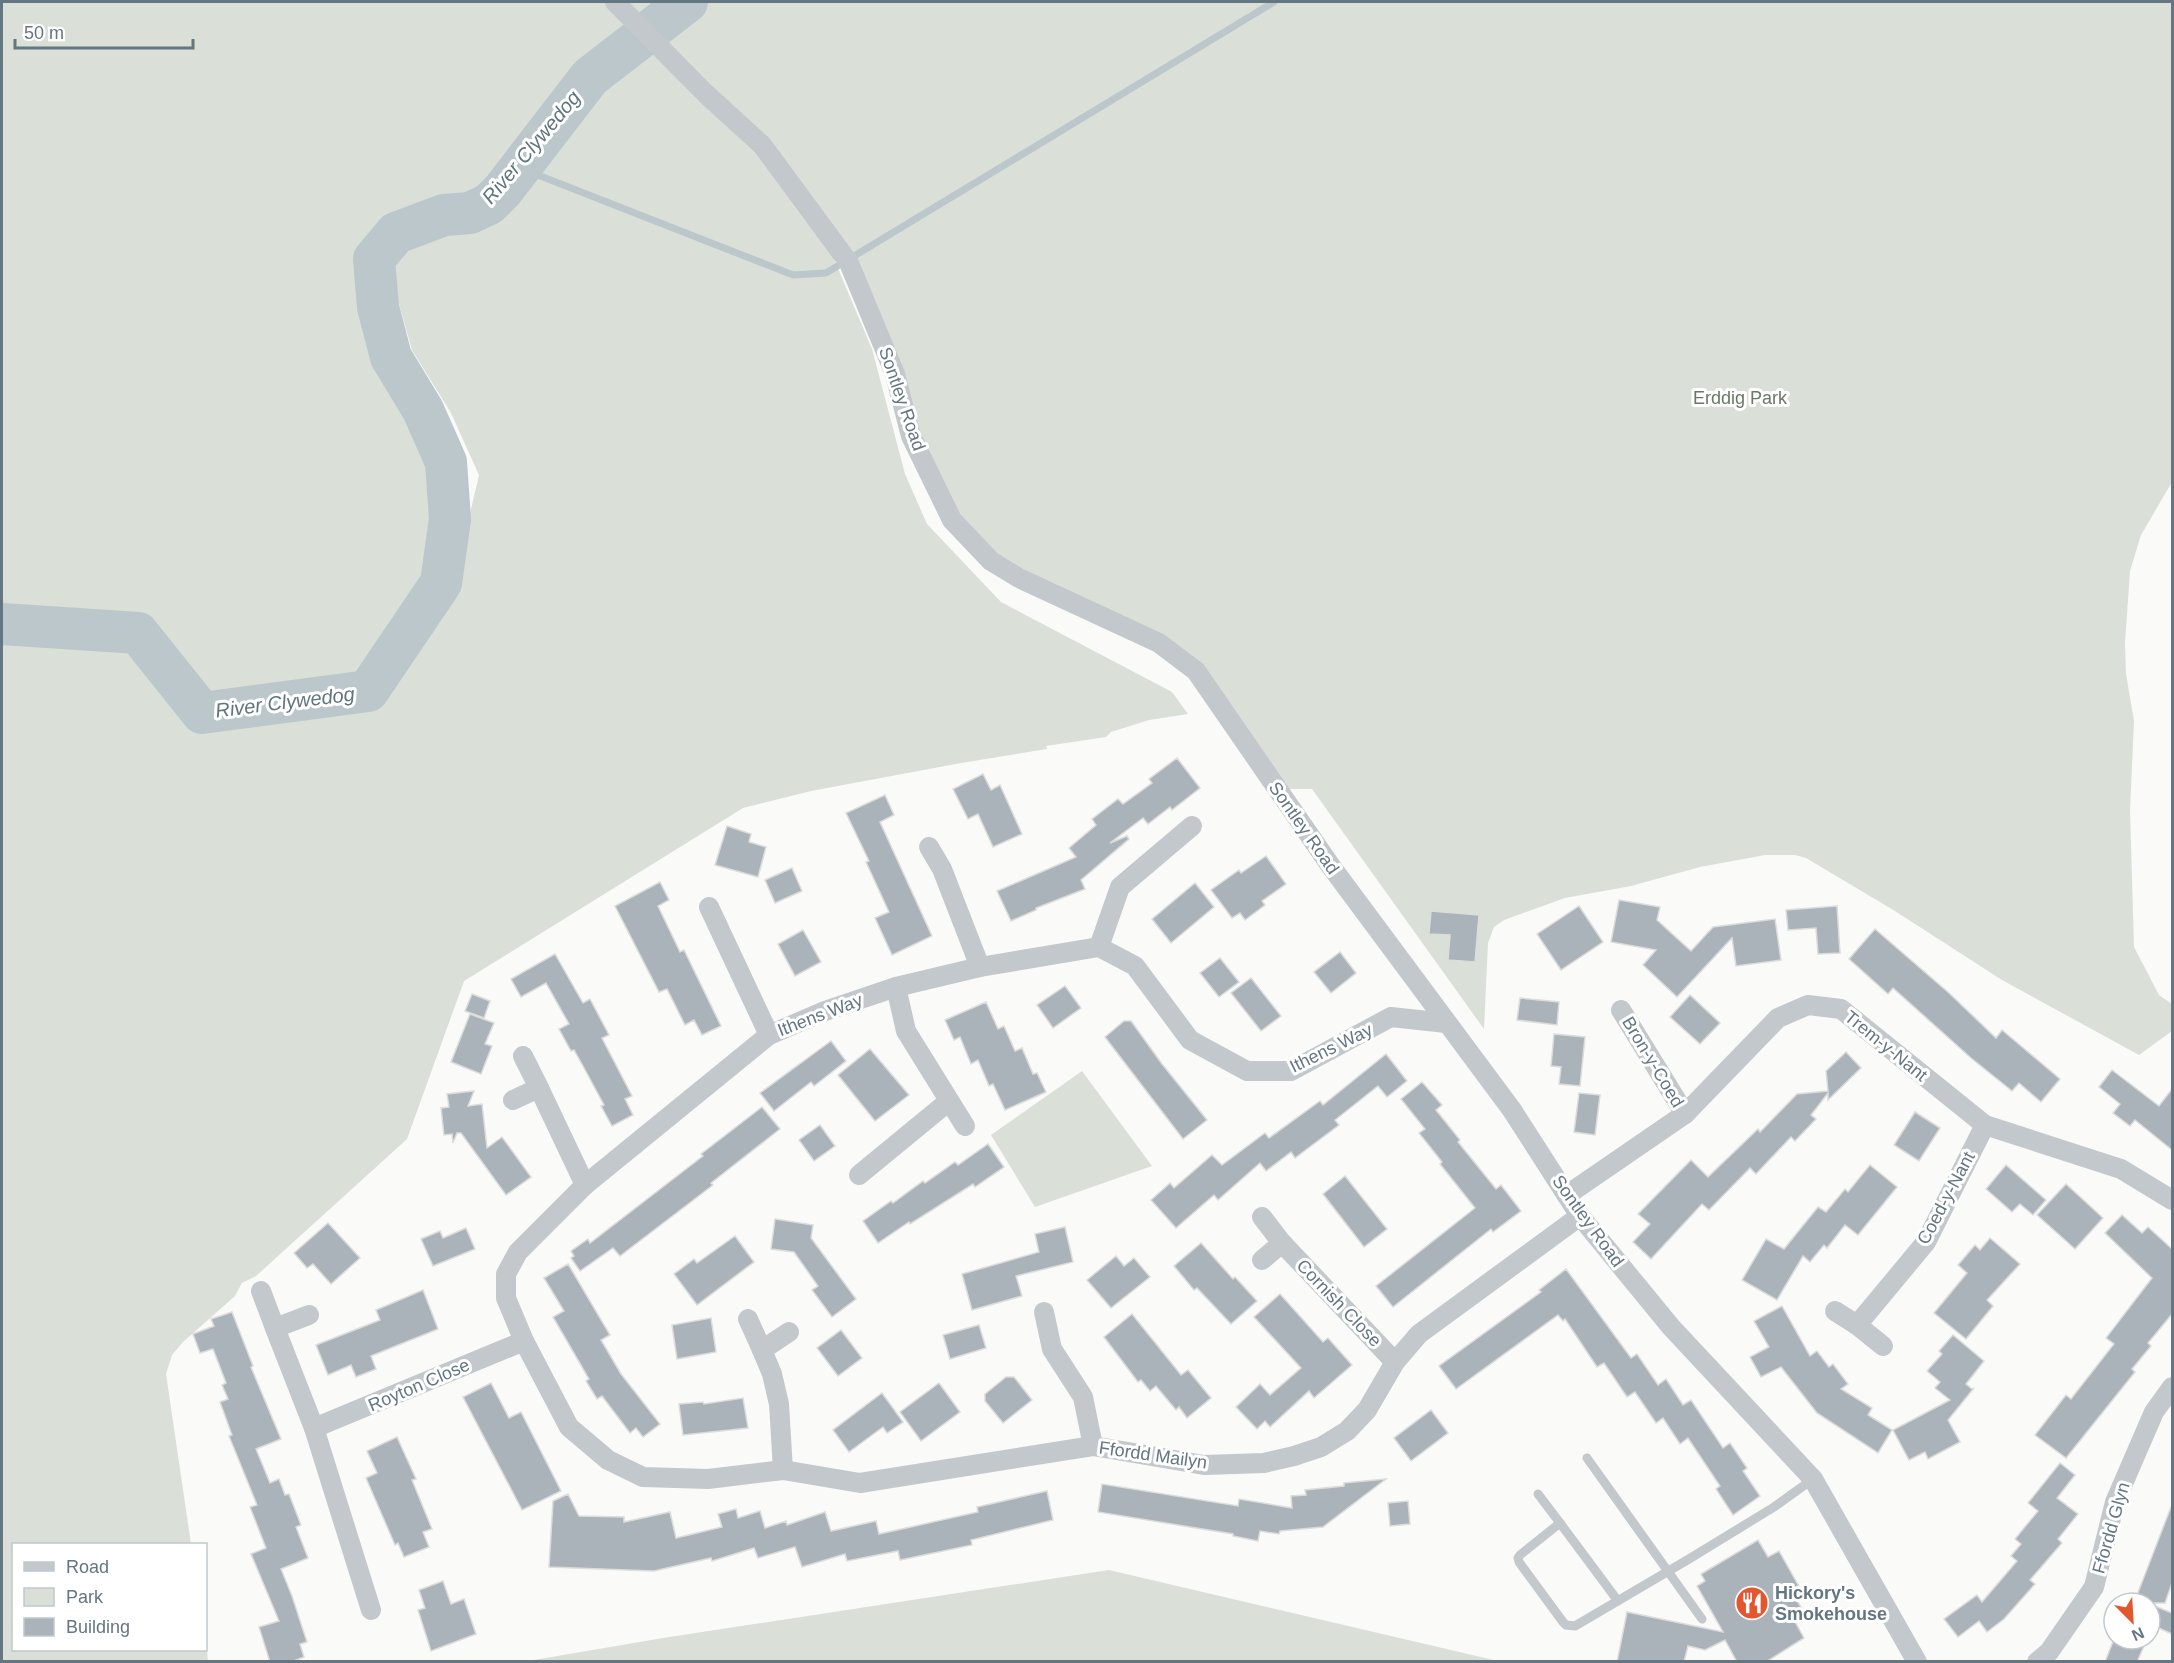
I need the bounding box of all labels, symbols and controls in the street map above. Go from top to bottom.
scale bar [15,12,194,50]
text: 50 m [24,23,64,43]
water label: River Clywedog [478,86,584,208]
street label: Sontley Road [875,345,929,453]
park label: Erddig Park [1693,388,1788,408]
water label: River Clywedog [214,683,356,721]
street label: Sontley Road [1265,778,1343,878]
street label: Ithens Way [775,990,865,1040]
street label: Trem-y-Nant [1841,1007,1931,1085]
street label: Bron-y-Coed [1618,1013,1688,1111]
street label: Ithens Way [1286,1019,1376,1077]
street label: Coed-y-Nant [1913,1148,1979,1248]
street label: Sontley Road [1548,1171,1628,1271]
street label: Cornish Close [1293,1255,1385,1351]
street label: Royton Close [365,1355,473,1415]
street label: Ffordd Mailyn [1098,1438,1208,1472]
street label: Ffordd Glyn [2088,1480,2134,1576]
legend [12,1543,207,1651]
text: Road [66,1557,109,1577]
place label: Hickory's Smokehouse [1775,1583,1887,1624]
restaurant icon: Hickory's Smokehouse [1734,1585,1770,1621]
text: Park [66,1587,104,1607]
north arrow [2102,1591,2162,1651]
text: Building [66,1617,130,1637]
text: N [2129,1624,2147,1644]

